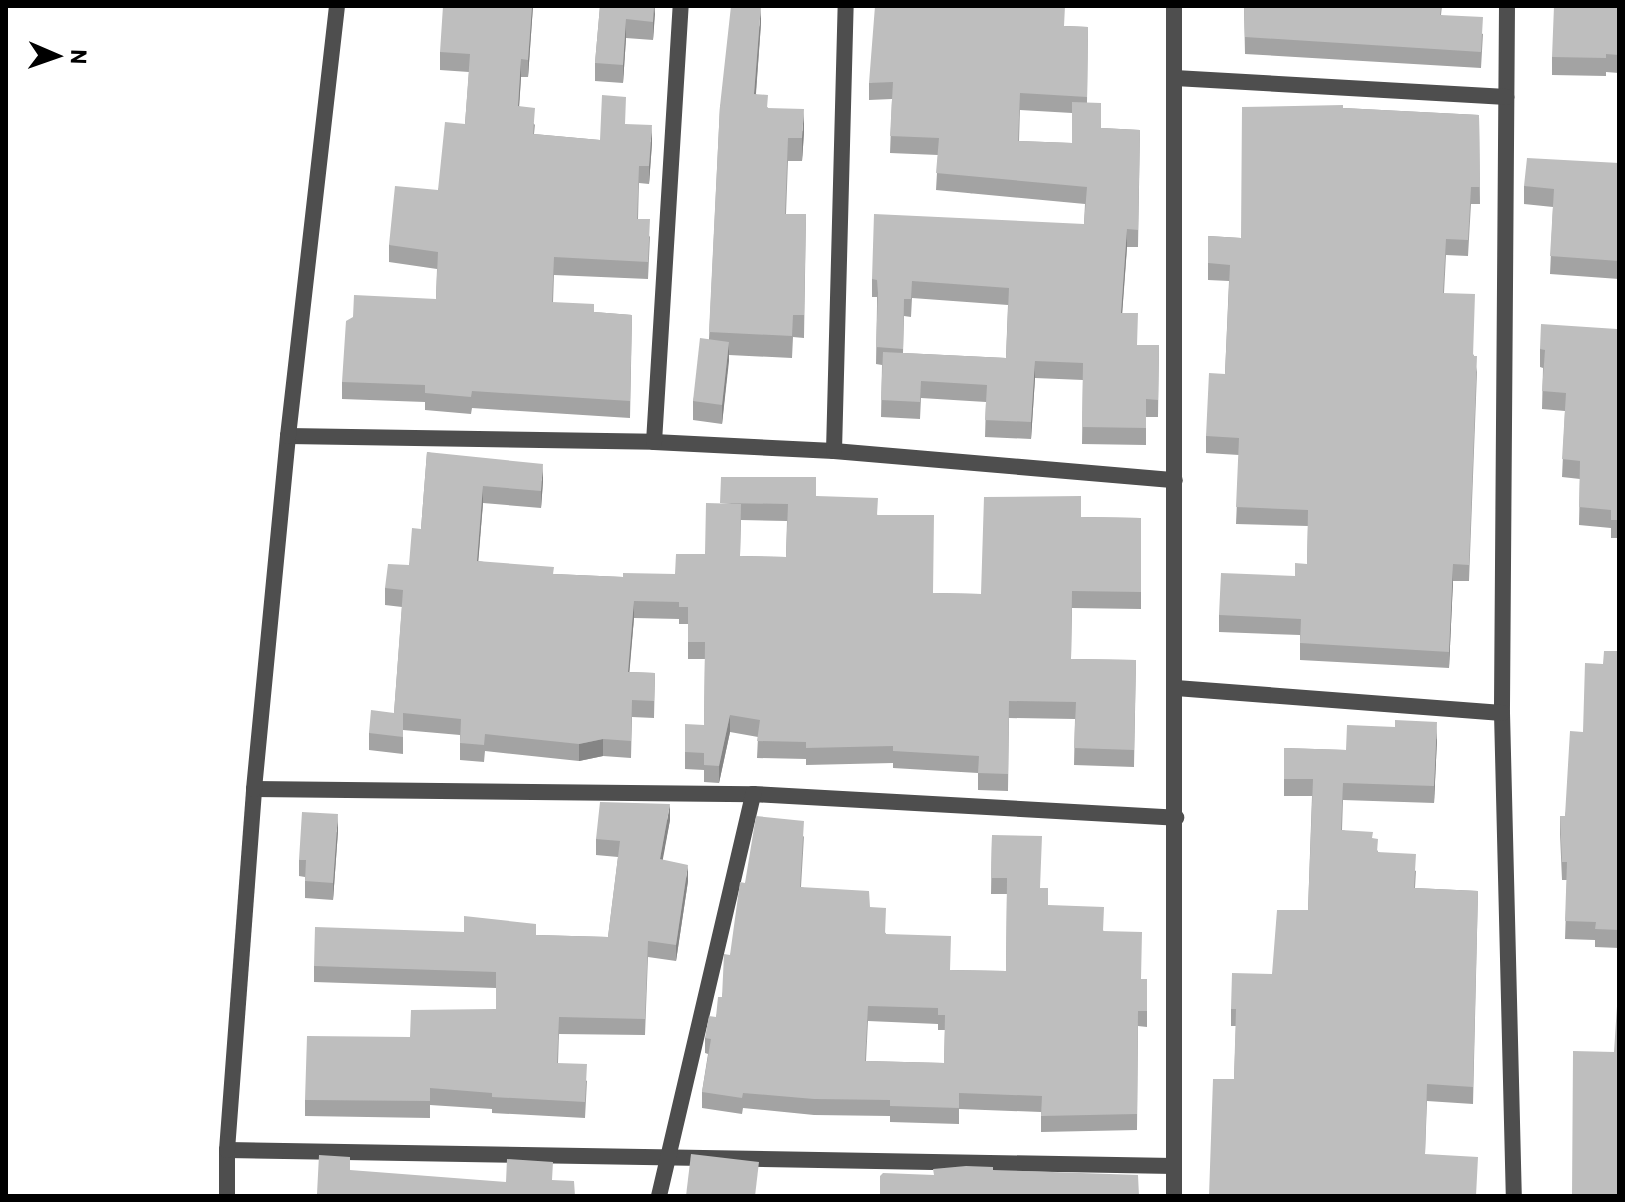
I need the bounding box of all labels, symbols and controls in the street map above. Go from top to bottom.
north arrow [16,16,96,96]
text: N [67,49,93,65]

